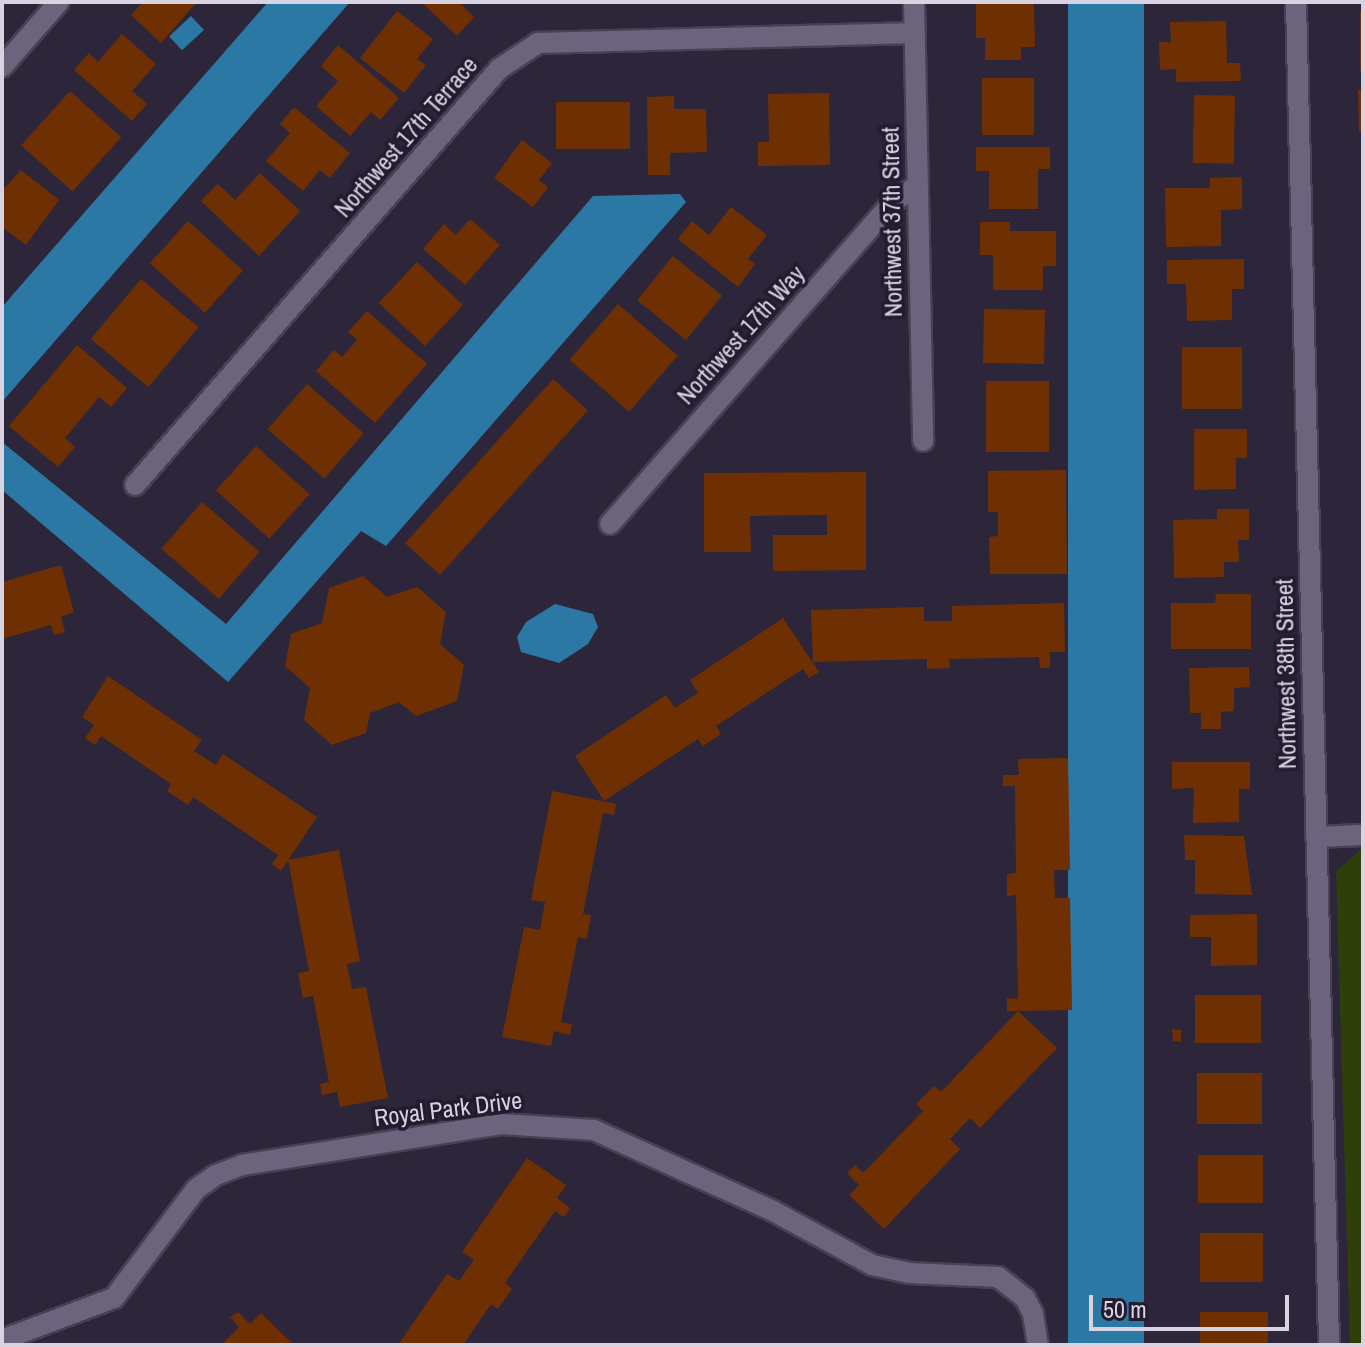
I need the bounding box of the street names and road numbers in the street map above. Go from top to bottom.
street label: Northwest 17th Terrace [328,51,484,223]
street label: Northwest 37th Street [876,127,908,317]
street label: Northwest 17th Way [671,260,811,410]
street label: Northwest 38th Street [1270,579,1302,769]
street label: Royal Park Drive [372,1086,524,1132]

